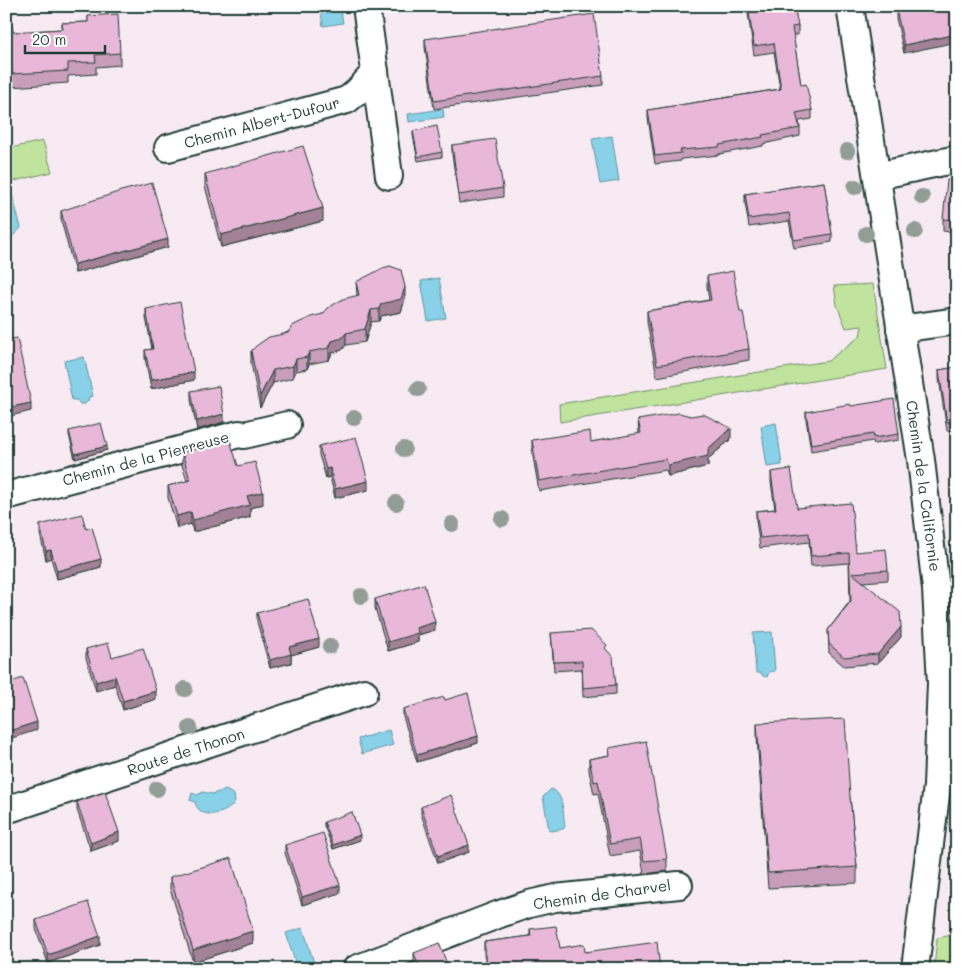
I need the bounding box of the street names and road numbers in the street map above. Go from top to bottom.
street label: Chemin Albert-Dufour [182,92,342,152]
street label: Chemin de la Californie [902,399,946,573]
street label: Chemin de la Pierreuse [60,426,231,490]
street label: Route de Thonon [124,723,247,779]
street label: Chemin de Charvel [532,874,672,914]

